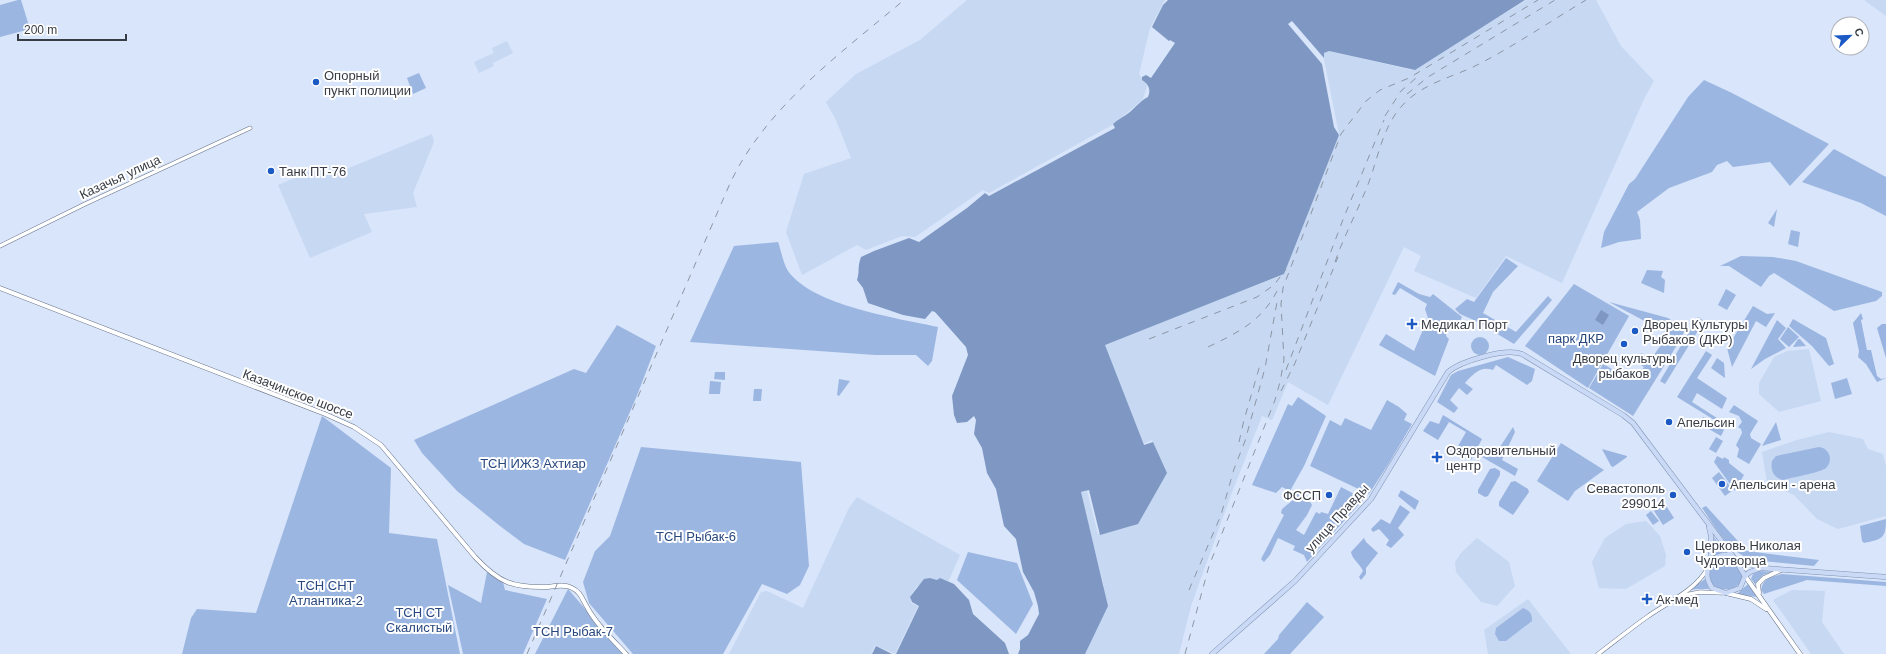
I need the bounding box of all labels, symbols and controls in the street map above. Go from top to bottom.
scale bar [18,16,126,42]
north arrow [1830,16,1870,56]
text: 200 m [24,23,57,37]
text: С [1852,26,1866,38]
place label: Опорный пункт полиции [324,68,411,98]
marker: Опорный пункт полиции [311,77,321,87]
street label: Казачья улица [77,151,164,202]
place label: Танк ПТ-76 [279,164,346,179]
marker: Танк ПТ-76 [266,166,276,176]
place label: Медикал Порт [1421,317,1508,332]
place label: Дворец Культуры Рыбаков (ДКР) [1643,317,1747,347]
marker: Медикал Порт [1406,318,1418,330]
marker: Дворец Культуры Рыбаков (ДКР) [1630,326,1640,336]
park label: парк ДКР [1548,331,1604,346]
marker: Дворец культуры рыбаков [1619,339,1629,349]
place label: Дворец культуры рыбаков [1573,351,1675,381]
street label: Казачинское шоссе [241,366,355,422]
place label: Апельсин [1677,415,1735,430]
marker: Апельсин [1664,417,1674,427]
place label: Оздоровительный центр [1446,443,1556,473]
marker: Оздоровительный центр [1431,451,1443,463]
park label: ТСН ИЖЗ Ахтиар [480,456,586,471]
place label: Апельсин - арена [1730,477,1836,492]
marker: Апельсин - арена [1717,479,1727,489]
street label: улица Правды [1302,481,1372,555]
place label: Севастополь 299014 [1587,481,1665,511]
place label: ФССП [1283,488,1321,503]
marker: ФССП [1324,490,1334,500]
marker: Севастополь 299014 [1668,490,1678,500]
park label: ТСН Рыбак-6 [656,529,736,544]
place label: Церковь Николая Чудотворца [1695,538,1801,568]
marker: Церковь Николая Чудотворца [1682,547,1692,557]
park label: ТСН СНТ Атлантика-2 [289,578,363,608]
place label: Ак-мед [1656,592,1699,607]
marker: Ак-мед [1641,593,1653,605]
park label: ТСН СТ Скалистый [386,605,452,635]
park label: ТСН Рыбак-7 [533,624,613,639]

